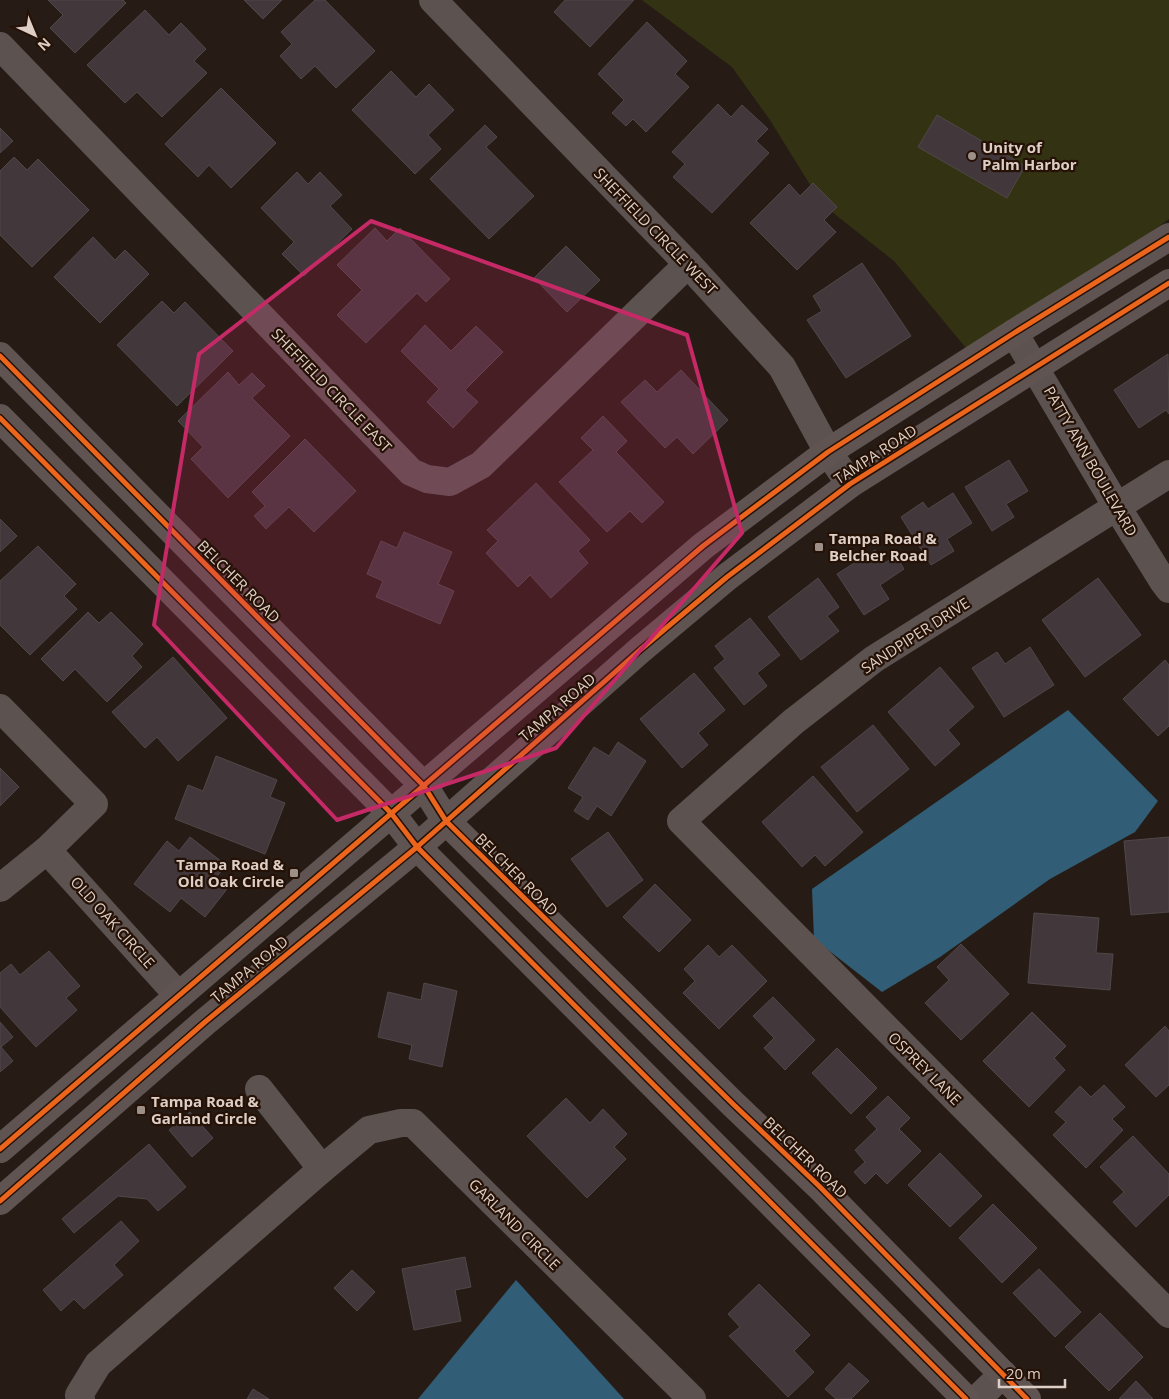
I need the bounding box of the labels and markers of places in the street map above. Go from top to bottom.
place label: Unity of Palm Harbor [982,137,1077,174]
marker: Unity of Palm Harbor [966,150,978,162]
place label: Tampa Road & Belcher Road [829,528,938,565]
marker: Tampa Road & Belcher Road [813,541,825,553]
place label: Tampa Road & Old Oak Circle [176,854,285,891]
marker: Tampa Road & Old Oak Circle [288,867,300,879]
place label: Tampa Road & Garland Circle [151,1091,260,1128]
marker: Tampa Road & Garland Circle [135,1104,147,1116]

